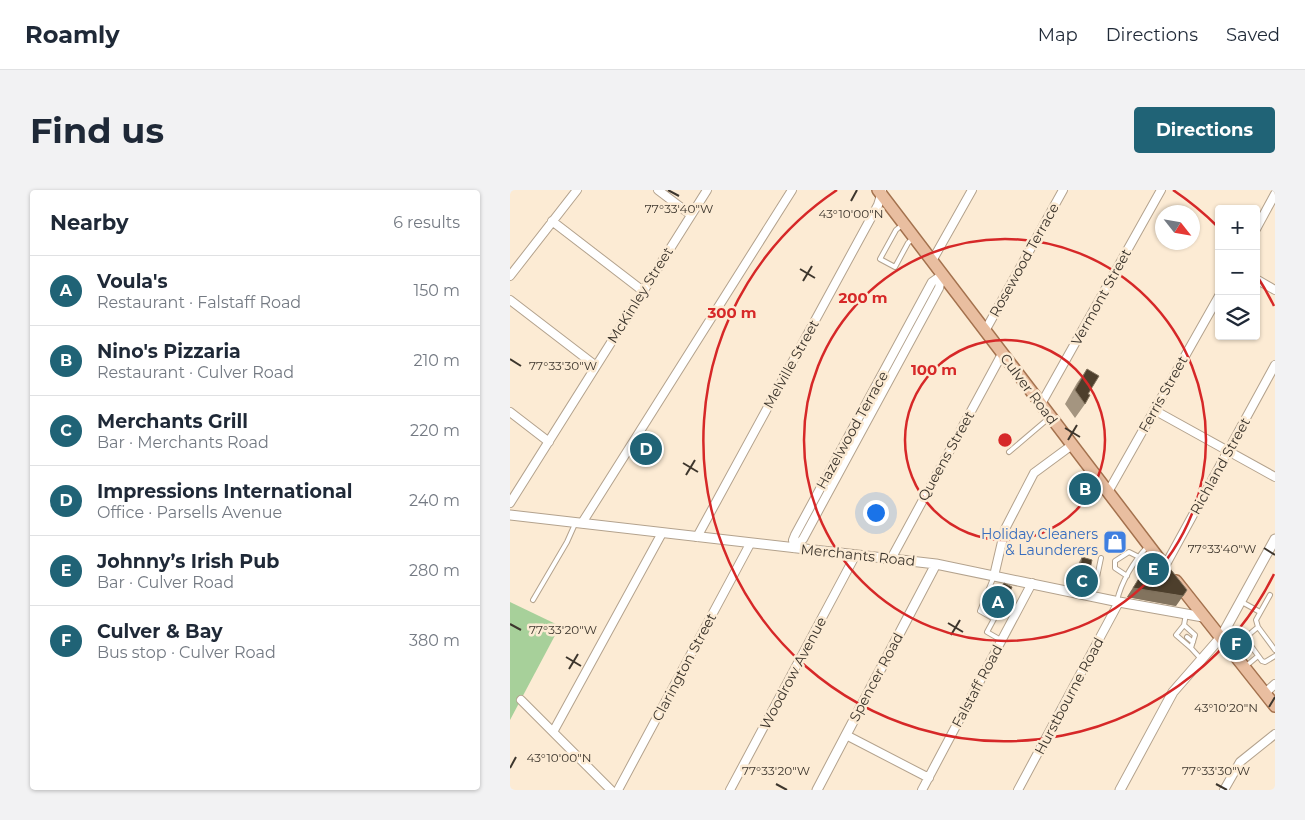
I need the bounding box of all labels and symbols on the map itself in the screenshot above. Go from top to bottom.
street label: Rosewood Terrace [985,200,1063,320]
text: 77°33'40"W [645,201,713,216]
north arrow [1155,205,1200,250]
text: 43°10'00"N [819,206,883,221]
street label: McKinley Street [603,243,677,346]
street label: Vermont Street [1067,245,1135,348]
text: 200 m [838,288,888,307]
text: 300 m [706,303,757,322]
street label: Melville Street [759,316,823,412]
street label: Culver Road [996,350,1062,428]
street label: Ferris Street [1135,352,1192,435]
text: 77°33'30"W [529,358,597,373]
text: 100 m [911,360,957,379]
street label: Hazelwood Terrace [812,368,892,492]
street label: Queens Street [914,407,978,504]
street label: Richland Street [1186,414,1254,518]
pin: D [630,430,662,468]
centre of rings [996,431,1014,449]
pin: B [1069,470,1101,508]
your location [863,500,889,526]
place label: Holiday Cleaners & Launderers [981,525,1098,559]
shop icon: Holiday Cleaners & Launderers [1102,529,1128,555]
street label: Merchants Road [800,540,916,570]
text: 77°33'40"W [1188,541,1256,556]
pin: E [1137,550,1169,588]
pin: C [1066,562,1098,600]
pin: A [982,583,1014,621]
street label: Clarington Street [648,610,720,724]
street label: Woodrow Avenue [756,614,830,732]
text: 77°33'20"W [529,622,597,637]
pin: F [1220,625,1252,663]
street label: Spencer Road [845,629,907,725]
street label: Hurstbourne Road [1030,634,1108,758]
street label: Falstaff Road [948,642,1006,730]
text: 43°10'20"N [1194,700,1258,715]
text: 43°10'00"N [527,750,591,765]
text: 77°33'20"W [742,763,810,778]
text: 77°33'30"W [1182,763,1250,778]

